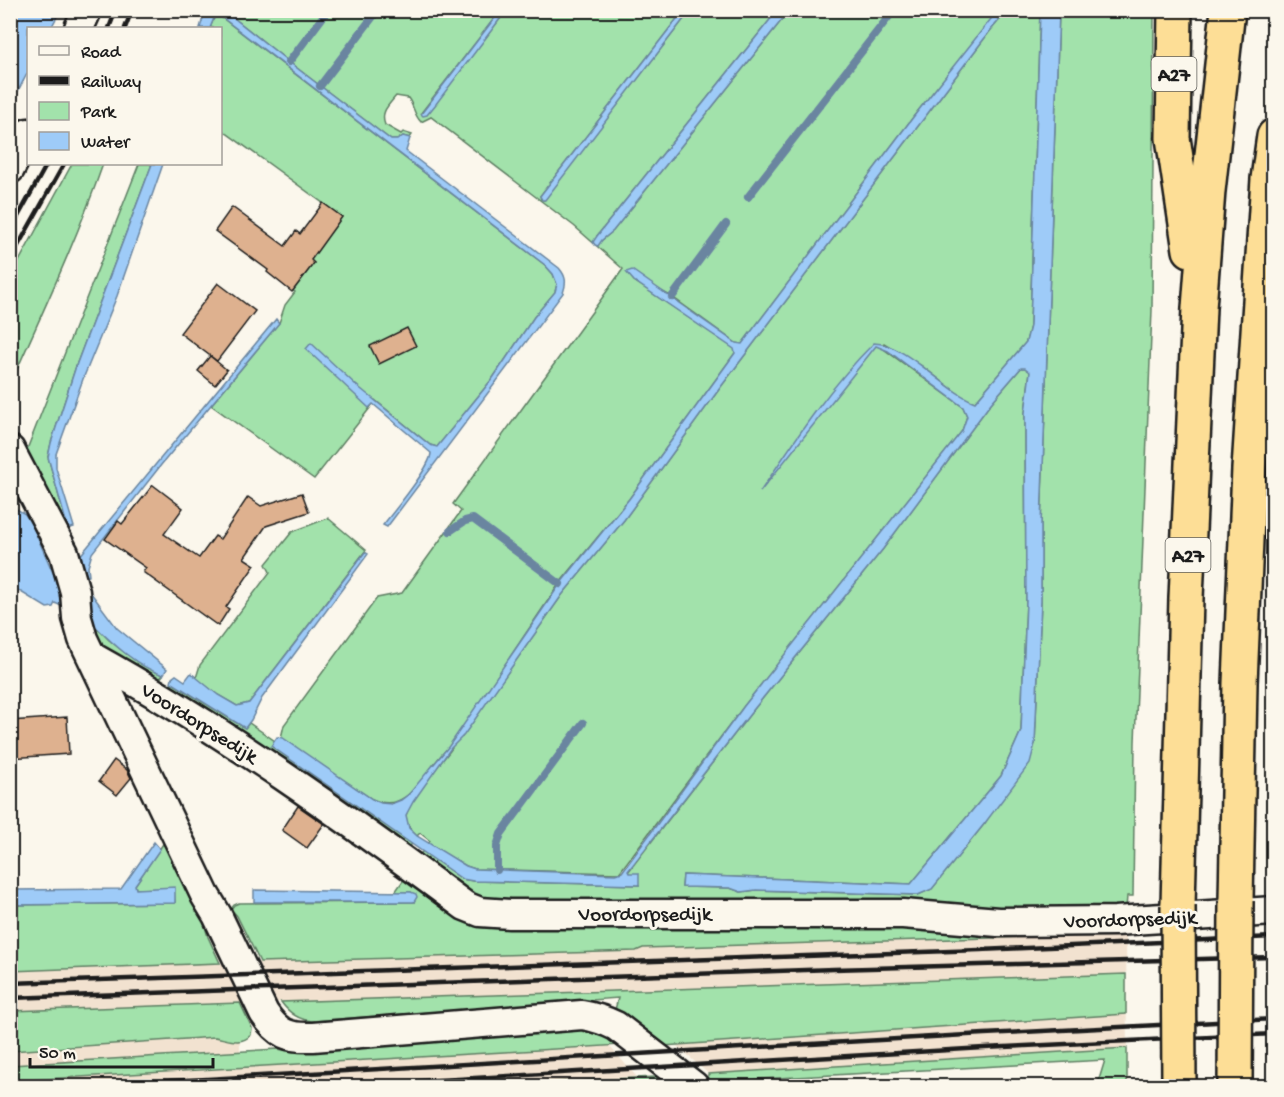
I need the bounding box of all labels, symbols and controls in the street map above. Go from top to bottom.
legend [27,27,222,165]
text: Road [81,43,122,64]
road number: A27 [1152,57,1196,91]
text: Railway [81,73,141,94]
text: Park [80,103,117,124]
text: Water [81,133,131,154]
road number: A27 [1166,538,1210,572]
street label: Voordorpsedijk [134,679,263,772]
street label: Voordorpsedijk [578,904,714,929]
street label: Voordorpsedijk [1062,907,1200,936]
scale bar [30,1031,213,1069]
text: 50 m [39,1044,76,1065]

